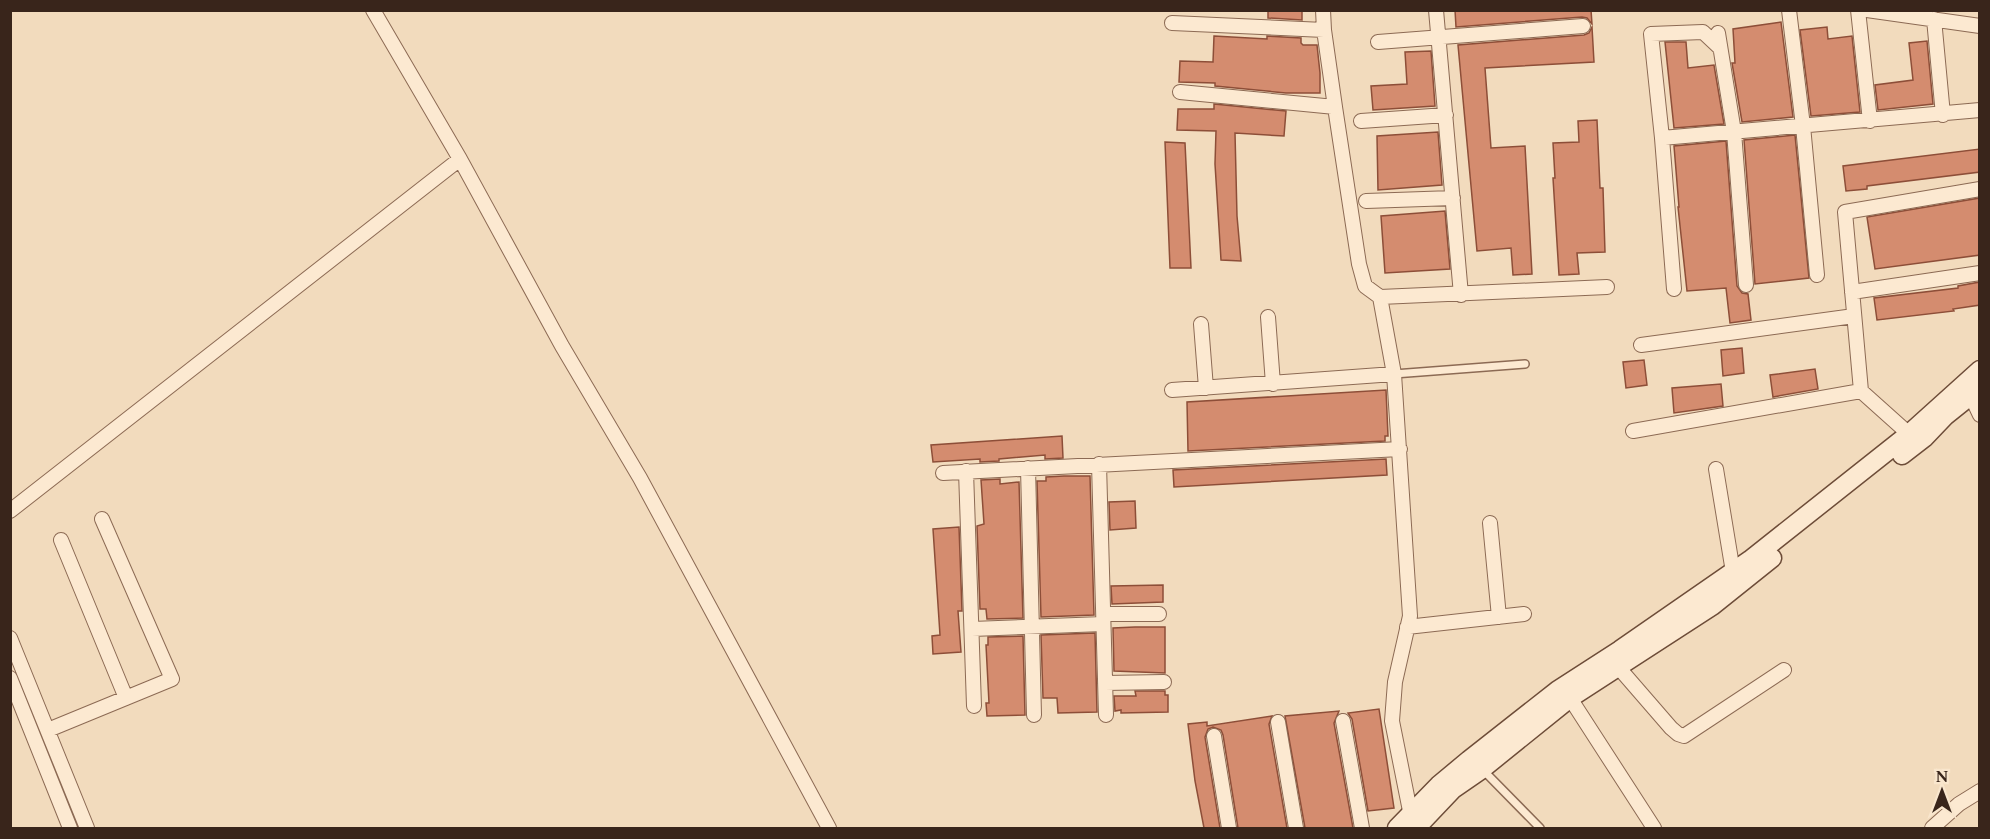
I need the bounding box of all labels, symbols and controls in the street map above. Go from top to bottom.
north arrow [1912,761,1972,821]
text: N [1935,765,1949,789]

